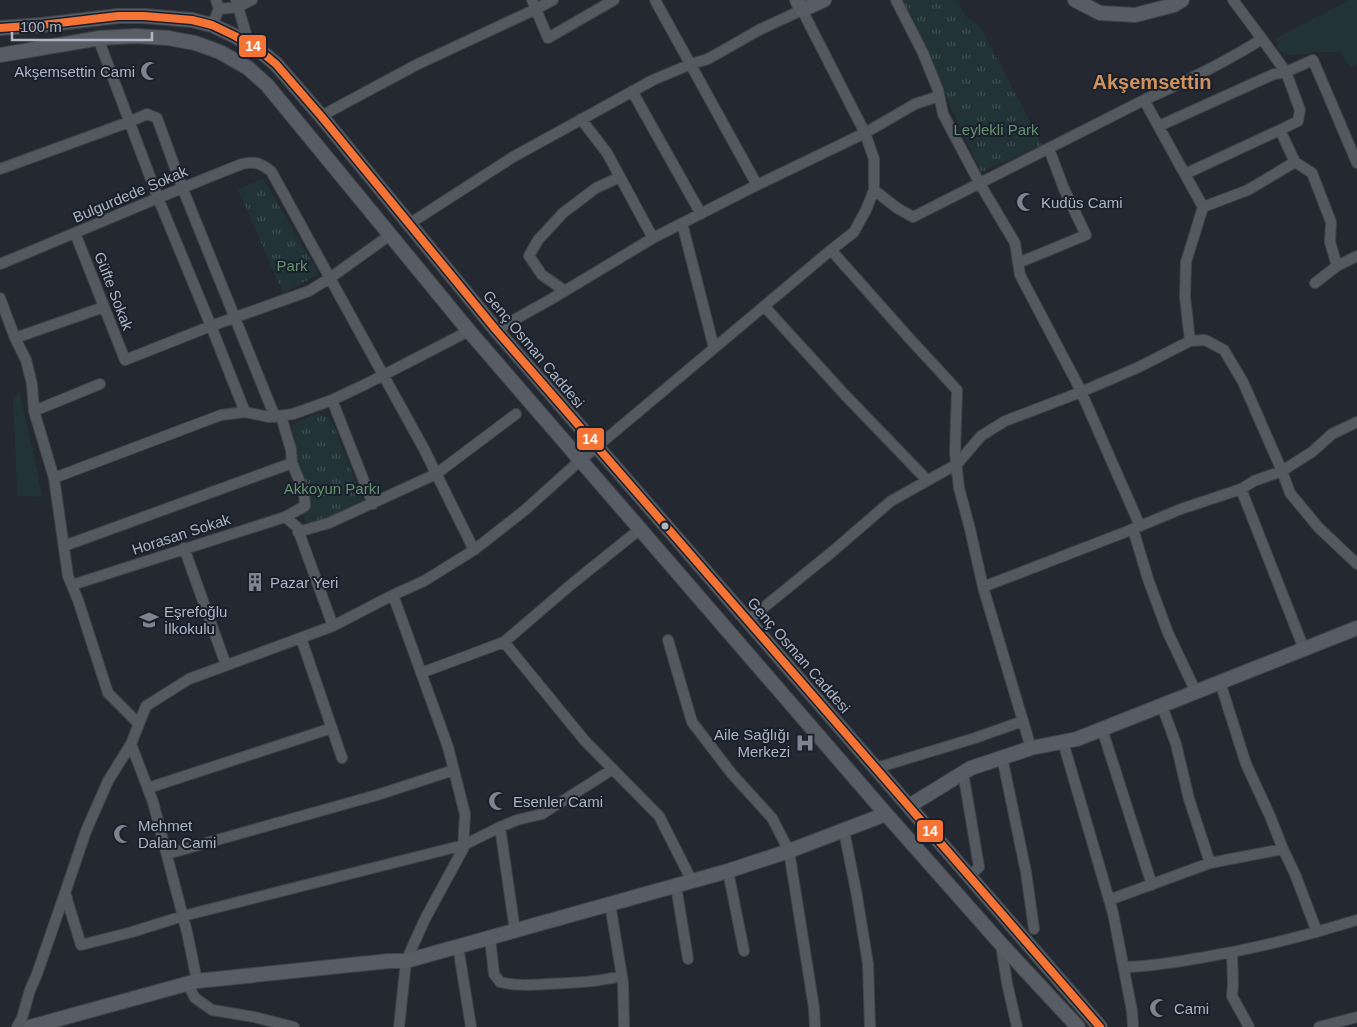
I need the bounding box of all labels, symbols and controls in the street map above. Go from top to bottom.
scale bar [12,10,152,42]
text: 100 m [20,18,62,35]
line badge: 14 [238,34,267,58]
text: 14 [245,38,261,54]
mosque icon: Akşemsettin Cami [139,60,161,82]
place label: Akşemsettin Cami [14,63,135,80]
district label: Akşemsettin [1093,71,1211,93]
park label: Leylekli Park [953,121,1039,138]
street label: Bulgurdede Sokak [70,162,190,226]
mosque icon: Kudüs Cami [1015,191,1037,213]
place label: Kudüs Cami [1041,194,1123,211]
street label: Güfte Sokak [91,249,137,333]
park label: Park [277,257,308,274]
street label: Genç Osman Caddesi [480,287,588,411]
line badge: 14 [576,427,605,451]
text: 14 [582,431,598,447]
park label: Akkoyun Parkı [284,480,380,497]
street label: Horasan Sokak [130,510,233,558]
unlabelled marker [660,521,670,531]
building icon: Pazar Yeri [244,571,266,593]
place label: Pazar Yeri [270,574,338,591]
street label: Genç Osman Caddesi [744,594,854,716]
place label: Eşrefoğlu İlkokulu [164,603,227,637]
school or university icon: Eşrefoğlu İlkokulu [138,609,160,631]
place label: Aile Sağlığı Merkezi [714,726,790,760]
hospital icon: Aile Sağlığı Merkezi [794,732,816,754]
mosque icon: Esenler Cami [487,790,509,812]
place label: Esenler Cami [513,793,603,810]
place label: Mehmet Dalan Cami [138,817,216,851]
line badge: 14 [916,819,944,843]
mosque icon: Mehmet Dalan Cami [112,823,134,845]
text: 14 [922,823,938,839]
mosque icon: Cami [1148,997,1170,1019]
place label: Cami [1174,1000,1209,1017]

